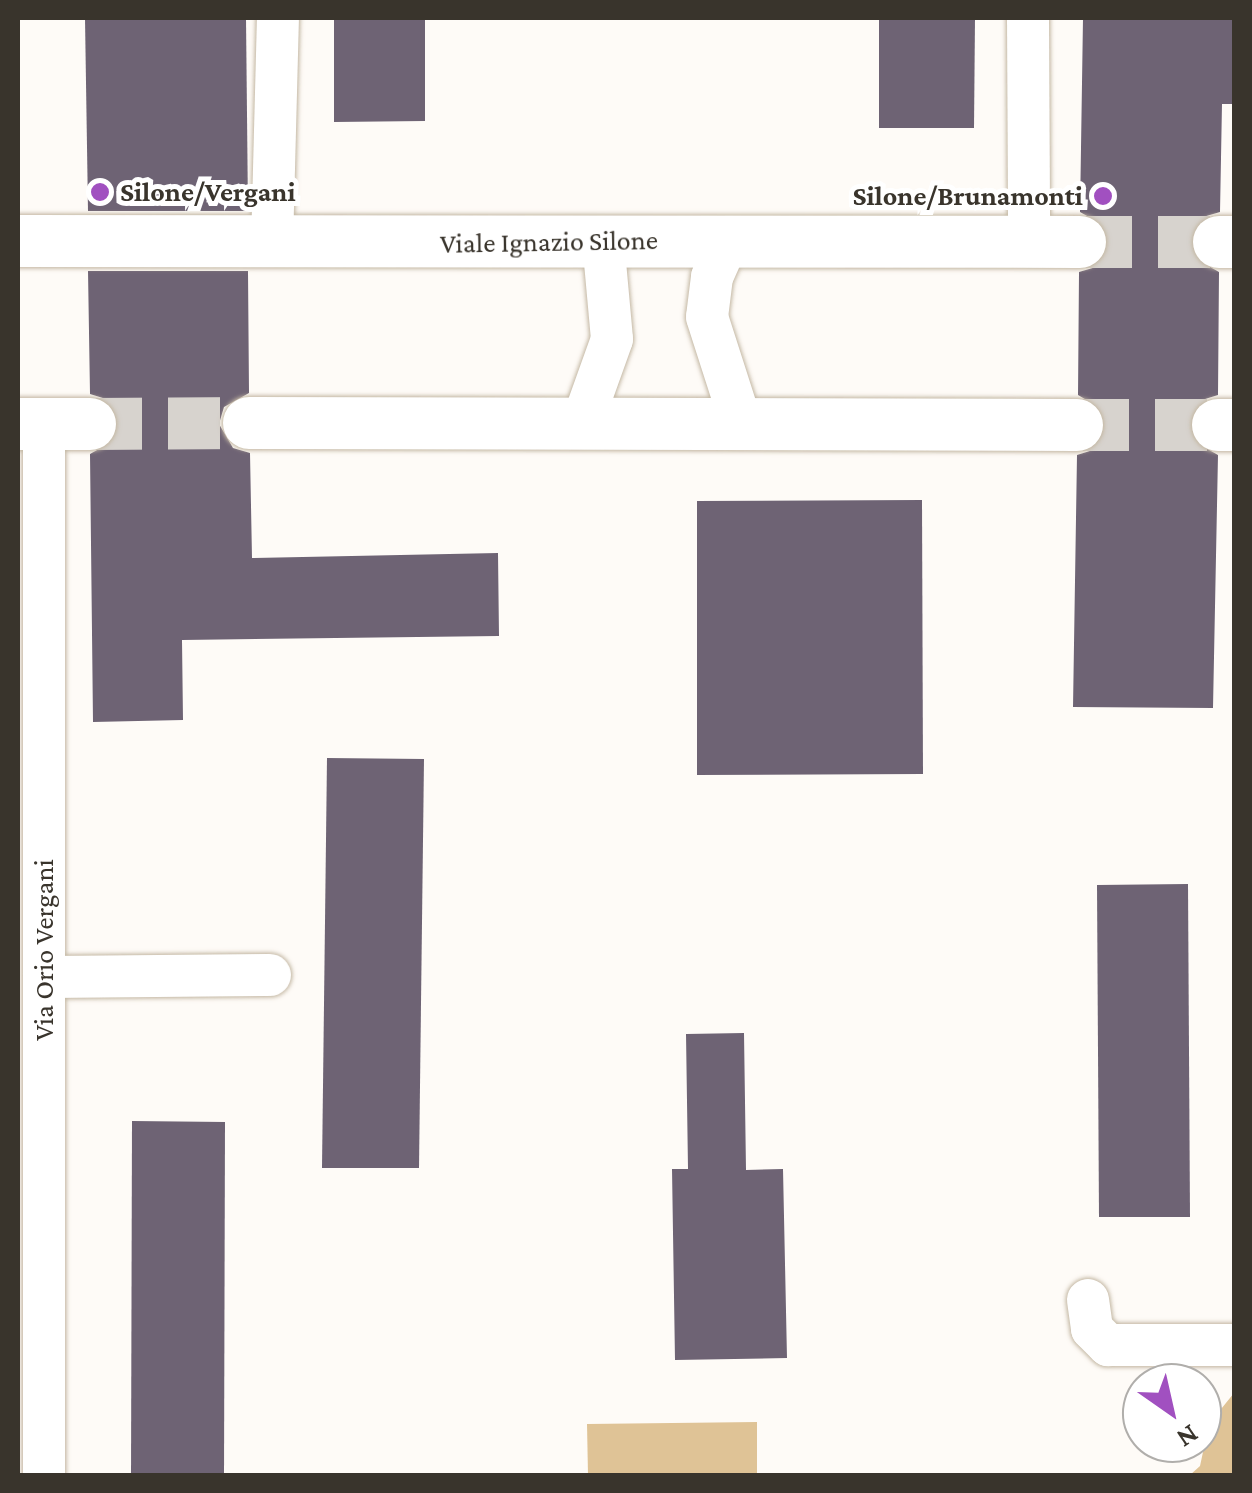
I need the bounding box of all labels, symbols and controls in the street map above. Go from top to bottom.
place label: Silone/Vergani [120,175,296,209]
place label: Silone/Brunamonti [853,179,1083,213]
marker: Silone/Vergani [89,181,111,203]
marker: Silone/Brunamonti [1092,185,1114,207]
street label: Viale Ignazio Silone [440,223,658,261]
street label: Via Orio Vergani [27,859,61,1041]
north arrow [1122,1363,1222,1463]
text: N [1171,1418,1205,1455]

